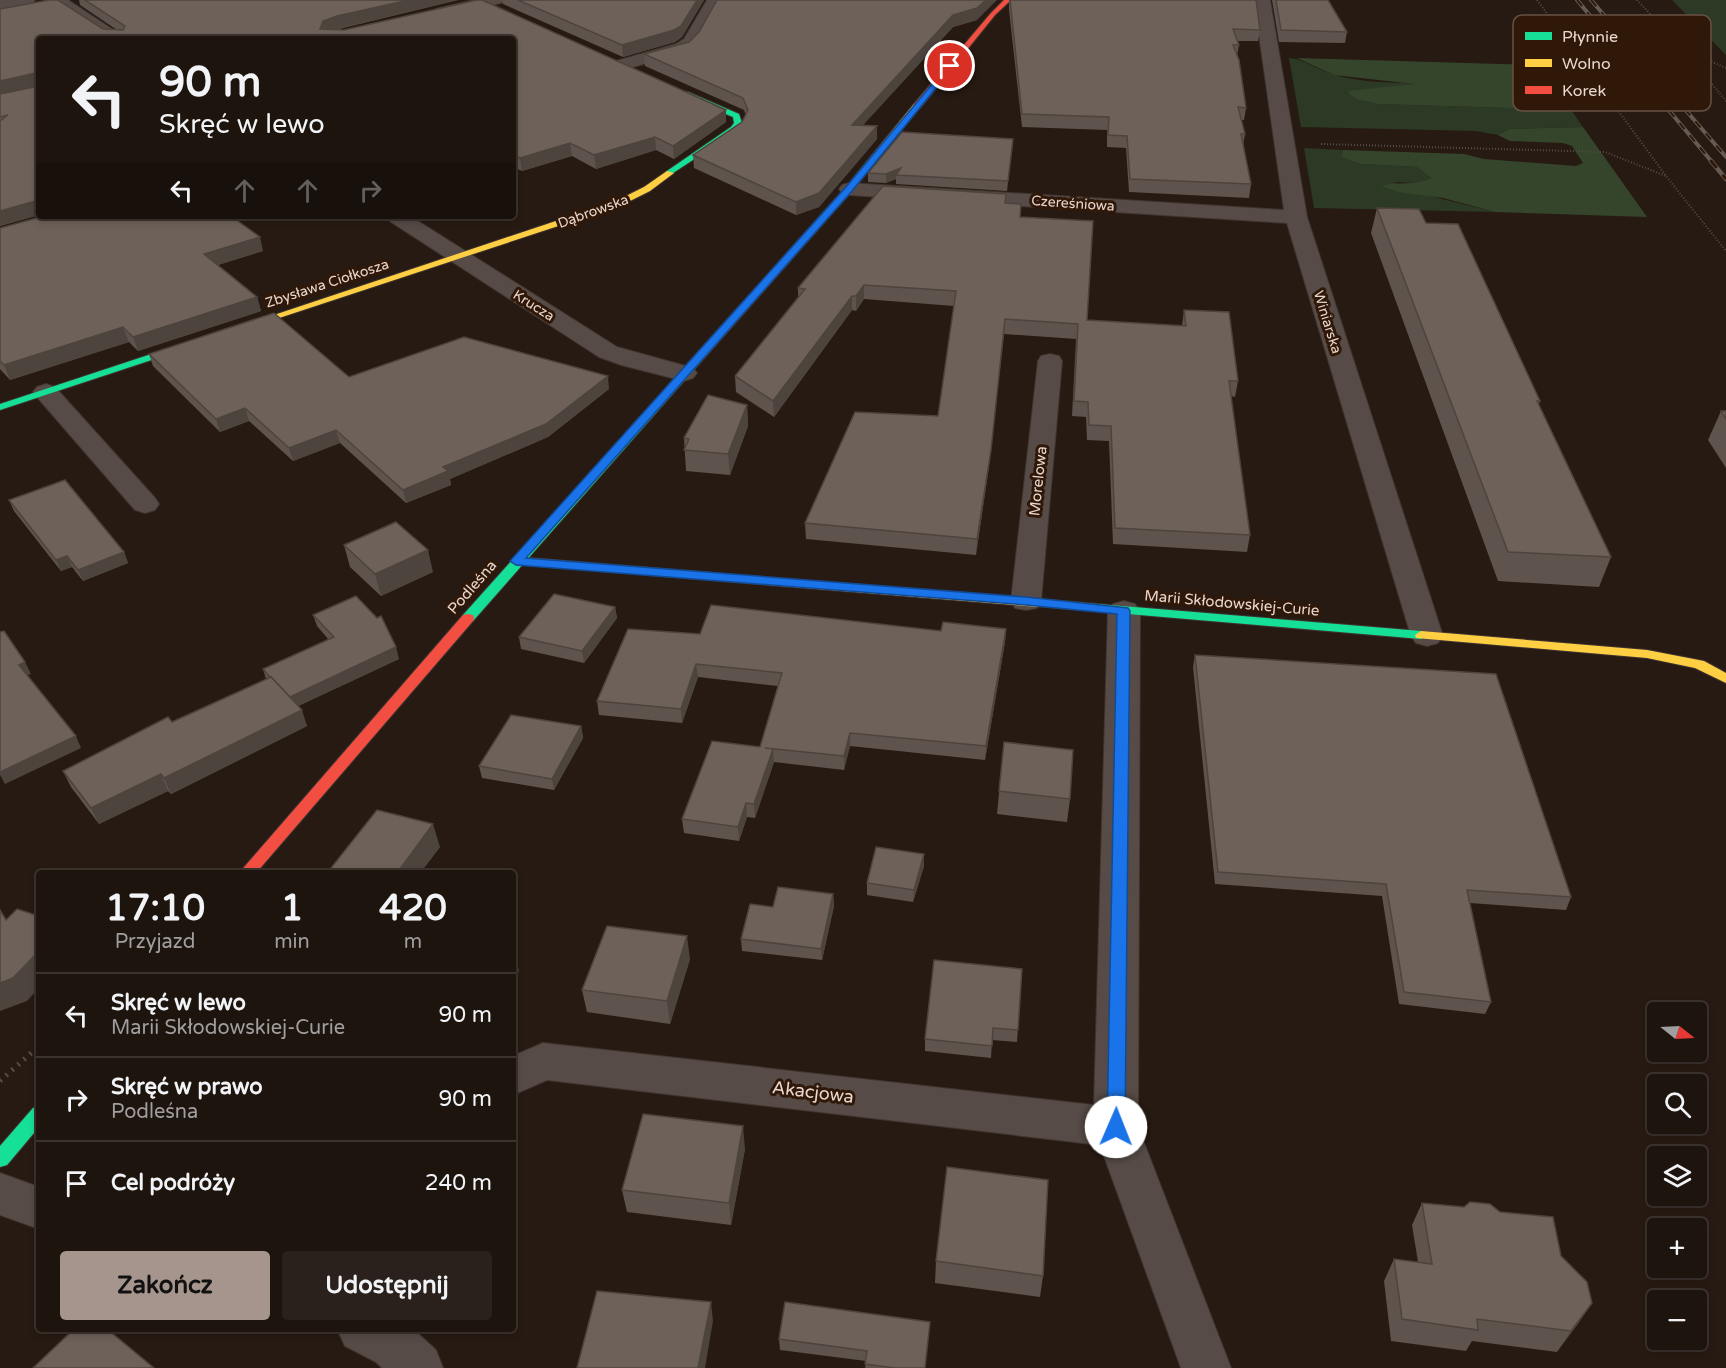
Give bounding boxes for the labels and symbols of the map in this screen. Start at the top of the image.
legend [1513,15,1711,111]
text: Płynnie [1562,27,1618,47]
pin [924,40,975,91]
text: Wolno [1562,54,1611,74]
text: Korek [1562,81,1606,101]
street label: Dąbrowska [556,191,631,232]
street label: Czereśniowa [1031,192,1115,215]
street label: Zbysława Ciołkosza [263,256,391,311]
street label: Krucza [510,286,558,325]
street label: Winiarska [1310,289,1345,356]
street label: Morelowa [1025,445,1051,517]
street label: Podleśna [444,556,500,618]
street label: Marii Skłodowskiej-Curie [1144,586,1320,620]
north arrow [1647,1002,1707,1062]
street label: Akacjowa [771,1076,855,1108]
position arrow [1084,1095,1148,1159]

